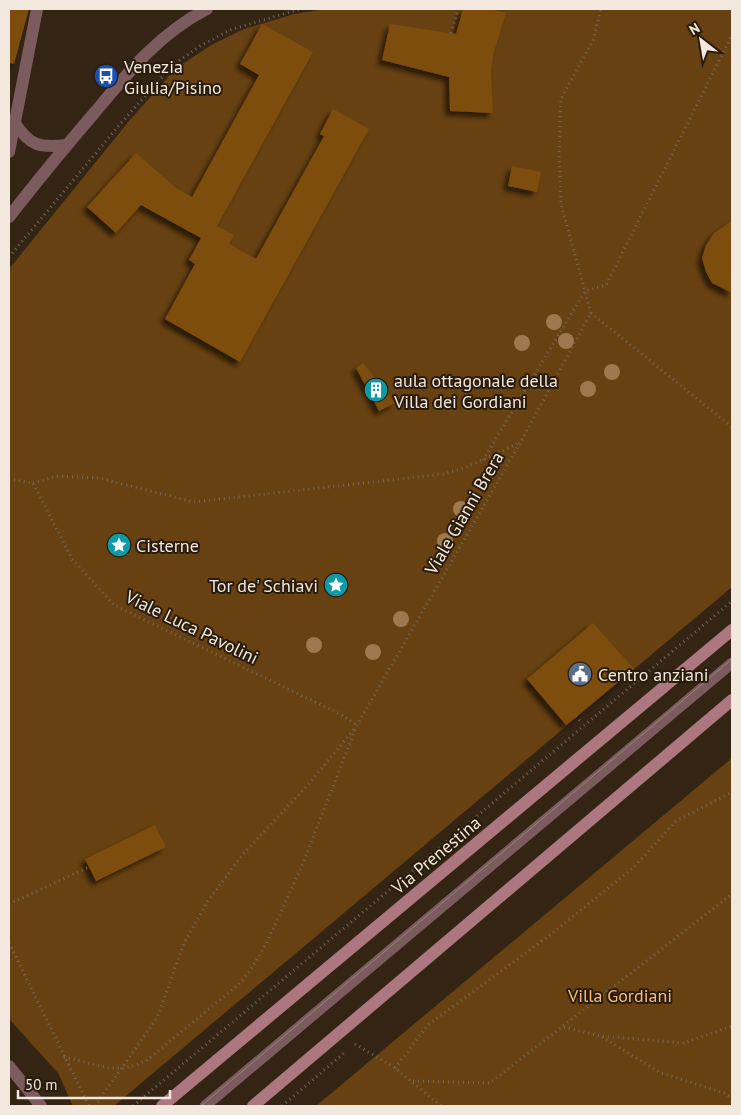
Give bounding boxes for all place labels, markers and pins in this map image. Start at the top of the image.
place label: Venezia Giulia/Pisino [123,55,222,99]
bus stop icon: Venezia Giulia/Pisino [93,63,119,89]
place label: aula ottagonale della Villa dei Gordiani [393,369,558,413]
building icon: aula ottagonale della Villa dei Gordiani [363,377,389,403]
place icon: Cisterne [106,532,132,558]
place label: Cisterne [136,534,199,557]
place icon: Tor de' Schiavi [323,572,349,598]
place label: Tor de' Schiavi [209,574,318,597]
public building icon: Centro anziani [567,661,593,687]
place label: Centro anziani [598,663,709,686]

